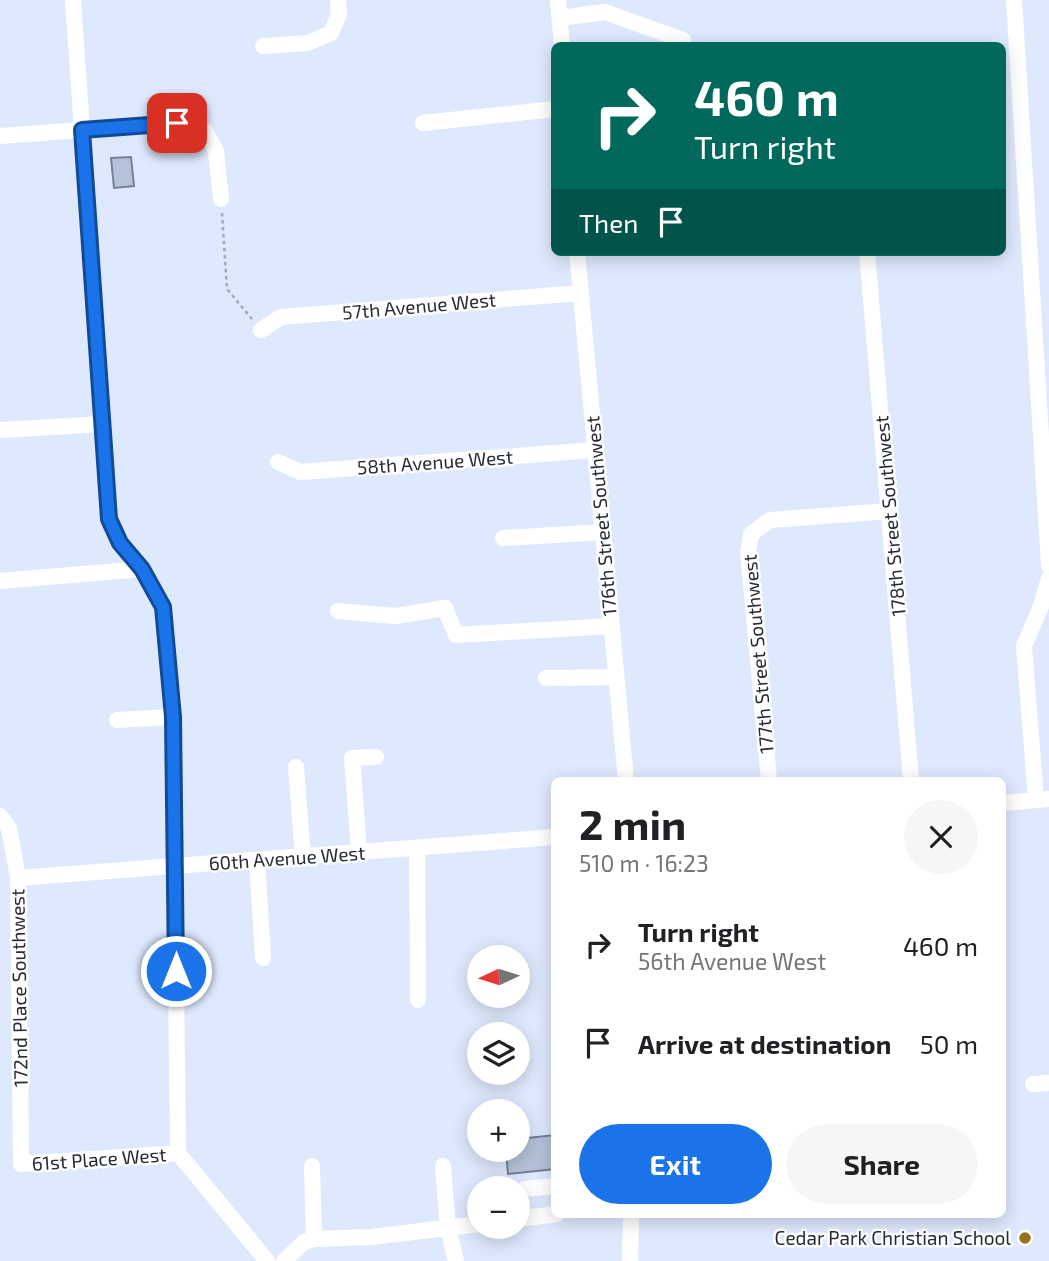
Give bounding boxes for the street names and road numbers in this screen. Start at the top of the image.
street label: 57th Avenue West [341,287,497,324]
street label: 176th Street Southwest [580,415,621,617]
street label: 178th Street Southwest [869,415,910,617]
street label: 58th Avenue West [356,445,514,478]
street label: 177th Street Southwest [737,554,778,755]
street label: 60th Avenue West [208,841,366,874]
street label: 172nd Place Southwest [5,889,32,1087]
street label: 61st Place West [31,1142,167,1175]

